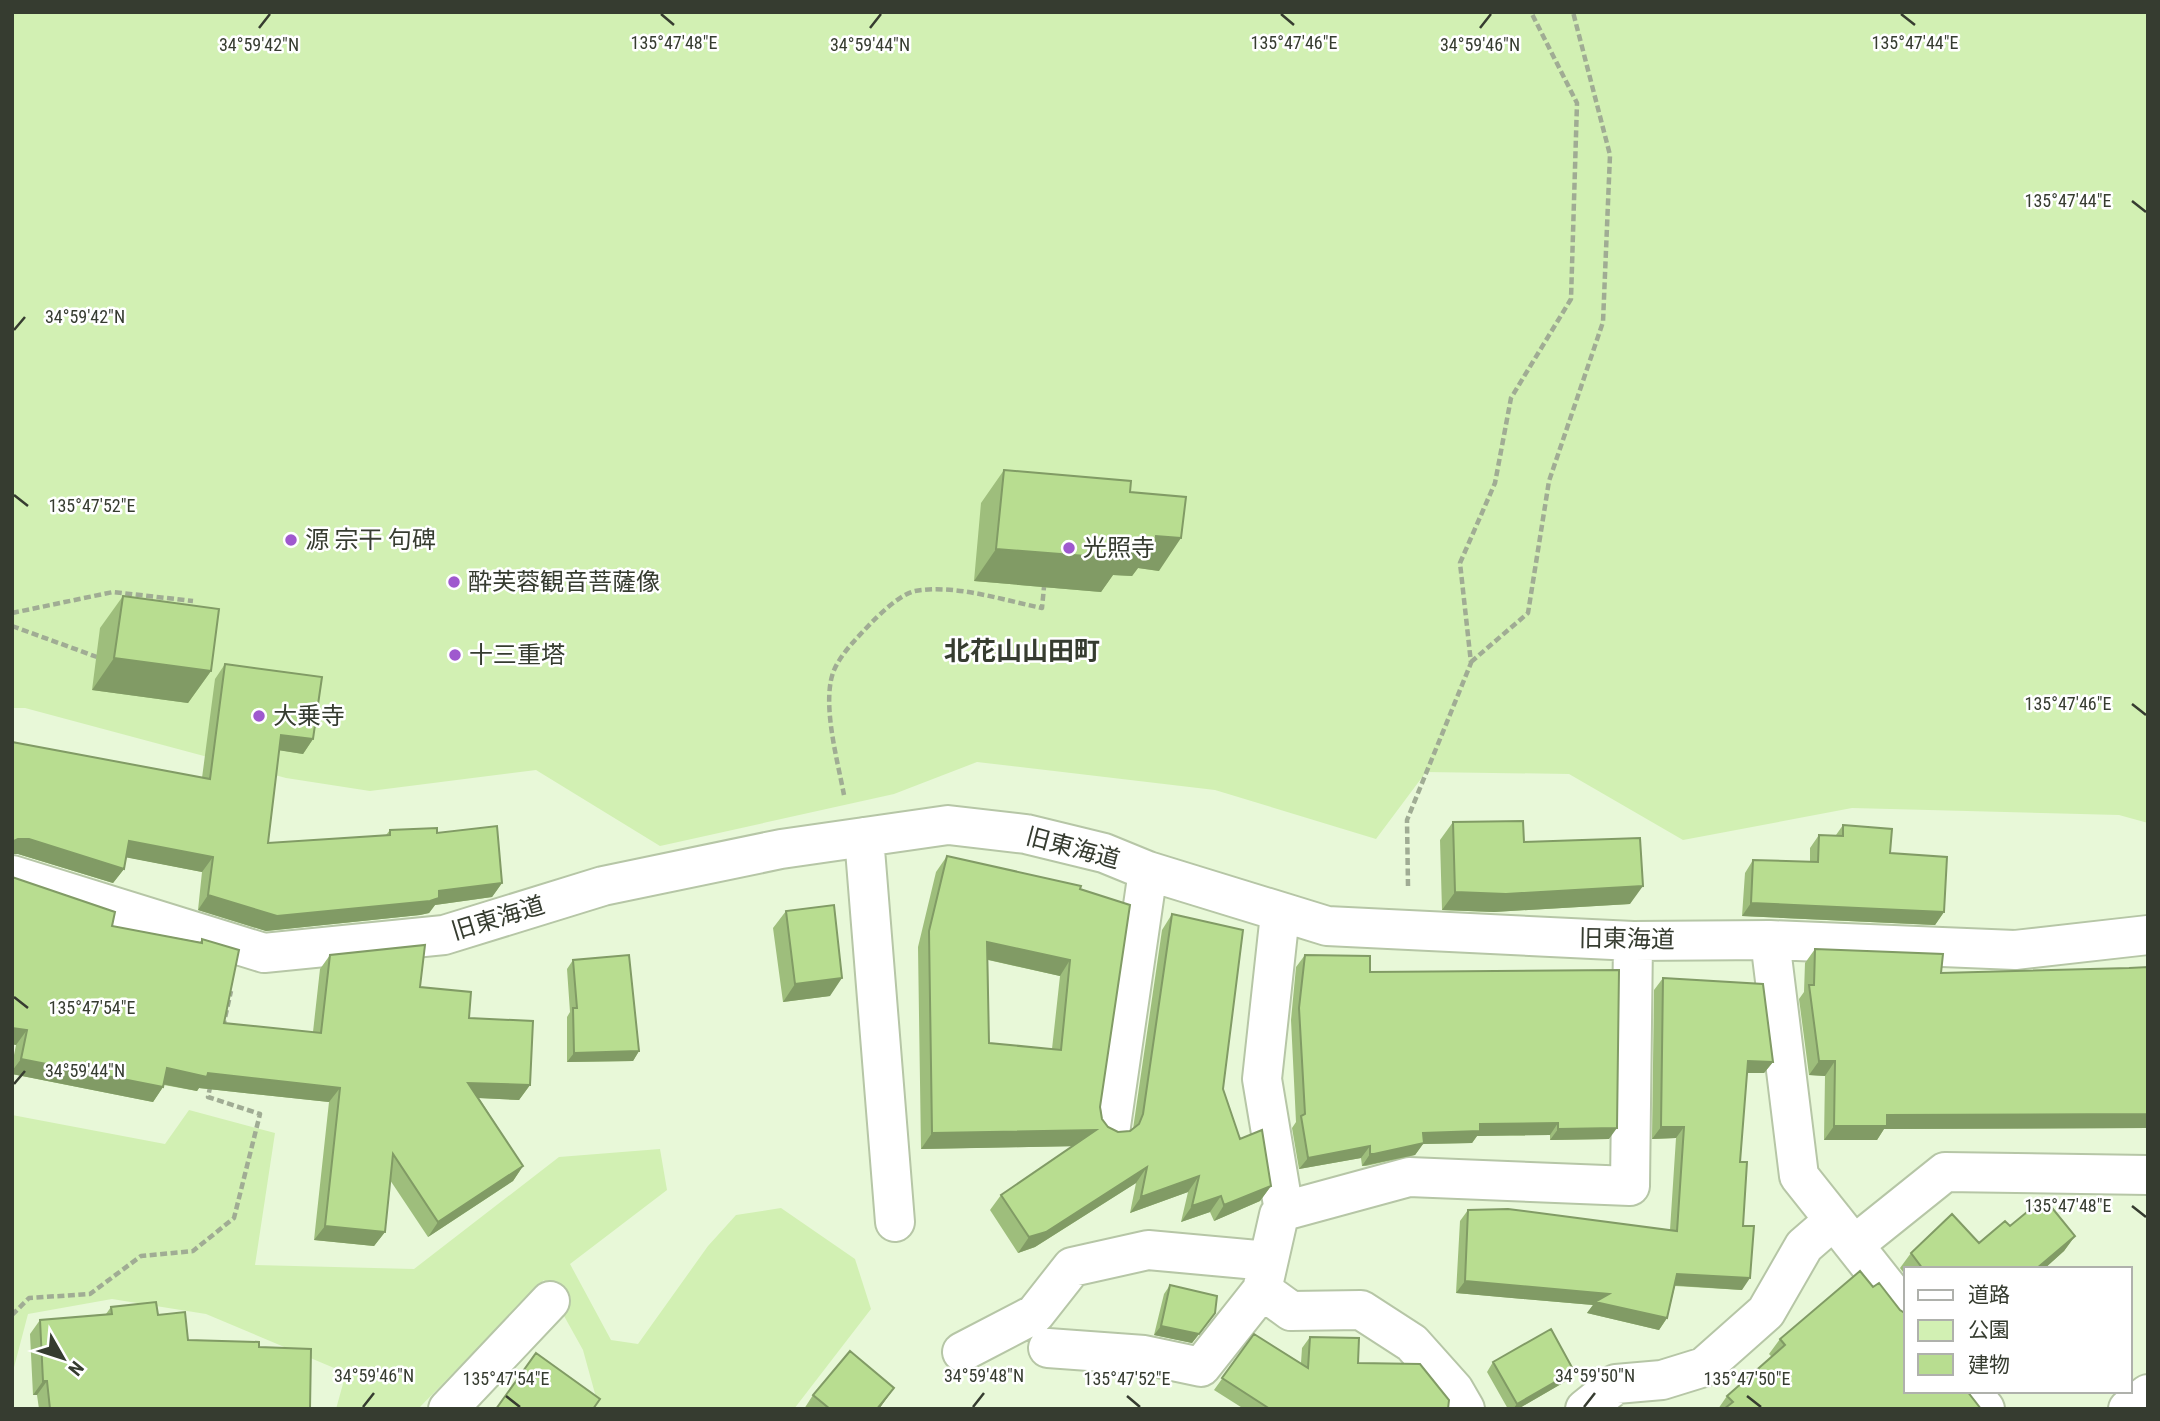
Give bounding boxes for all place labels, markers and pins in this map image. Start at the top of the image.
place label: 源 宗干 句碑 [305,526,436,554]
marker: 源 宗干 句碑 [283,532,299,548]
place label: 光照寺 [1083,534,1155,562]
marker: 光照寺 [1061,540,1077,556]
place label: 酔芙蓉観音菩薩像 [468,568,660,596]
marker: 酔芙蓉観音菩薩像 [446,574,462,590]
place label: 十三重塔 [469,641,565,669]
marker: 十三重塔 [447,647,463,663]
place label: 大乗寺 [273,702,345,730]
marker: 大乗寺 [251,708,267,724]

